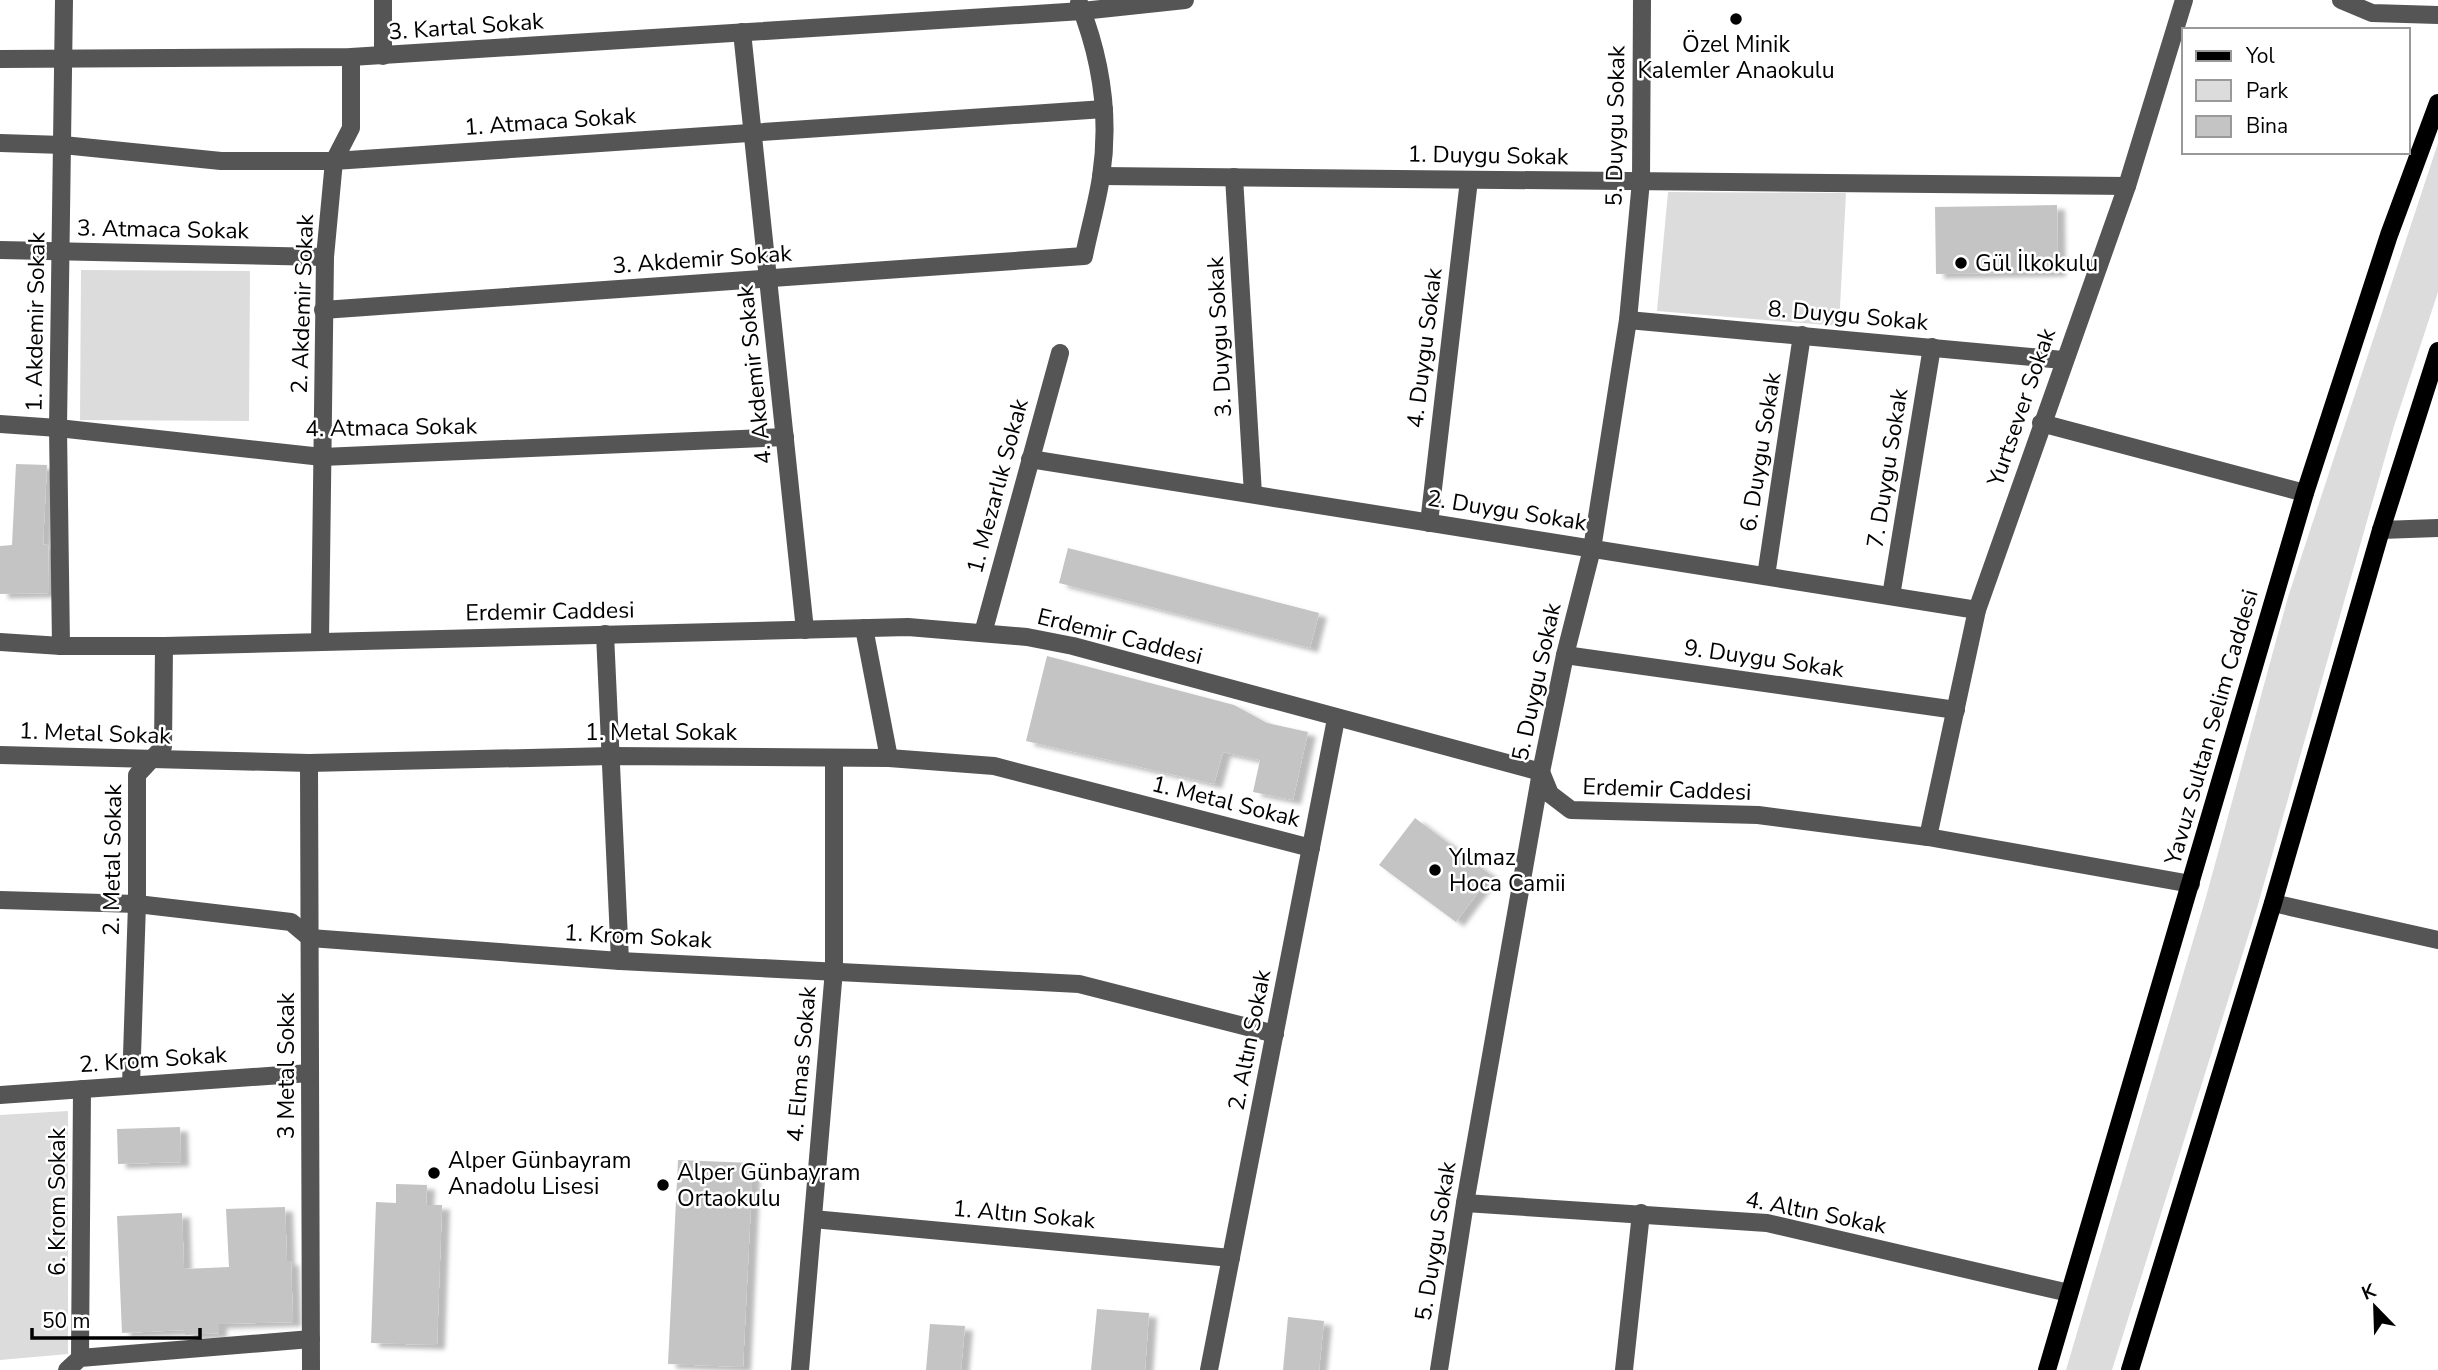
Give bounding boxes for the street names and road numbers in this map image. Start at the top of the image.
street label: 3. Kartal Sokak [387,6,545,47]
street label: 5. Duygu Sokak [1599,45,1632,207]
street label: 1. Atmaca Sokak [463,100,637,143]
street label: 1. Duygu Sokak [1407,139,1569,172]
street label: 3. Atmaca Sokak [77,213,250,247]
street label: 2. Akdemir Sokak [284,213,321,394]
street label: 1. Akdemir Sokak [18,231,53,412]
street label: 3. Akdemir Sokak [611,238,793,281]
street label: 3. Duygu Sokak [1200,255,1239,418]
street label: 4. Duygu Sokak [1399,266,1450,430]
street label: 4. Akdemir Sokak [730,283,779,466]
street label: 8. Duygu Sokak [1766,293,1930,338]
street label: Yurtsever Sokak [1980,324,2063,491]
street label: 6. Duygu Sokak [1733,370,1788,534]
street label: 7. Duygu Sokak [1860,386,1915,550]
street label: 1. Mezarlık Sokak [959,395,1036,577]
street label: 4. Atmaca Sokak [305,410,478,444]
street label: 2. Duygu Sokak [1425,483,1589,538]
street label: Yavuz Sultan Selim Caddesi [2157,586,2266,869]
street label: Erdemir Caddesi [465,595,635,628]
street label: 5. Duygu Sokak [1505,600,1568,764]
street label: Erdemir Caddesi [1034,601,1206,672]
street label: 9. Duygu Sokak [1682,632,1846,685]
street label: 1. Metal Sokak [19,715,172,752]
street label: 1. Metal Sokak [585,717,737,748]
street label: 1. Metal Sokak [1148,768,1304,835]
street label: Erdemir Caddesi [1582,771,1752,808]
street label: 2. Metal Sokak [96,783,129,936]
street label: 1. Krom Sokak [563,917,713,956]
street label: 2. Altın Sokak [1221,967,1278,1113]
street label: 4. Elmas Sokak [779,984,824,1143]
street label: 3 Metal Sokak [271,992,302,1139]
street label: 2. Krom Sokak [78,1039,228,1080]
street label: 6. Krom Sokak [42,1128,73,1276]
street label: 5. Duygu Sokak [1408,1159,1463,1323]
street label: 4. Altın Sokak [1743,1184,1889,1241]
street label: 1. Altın Sokak [952,1193,1097,1236]

